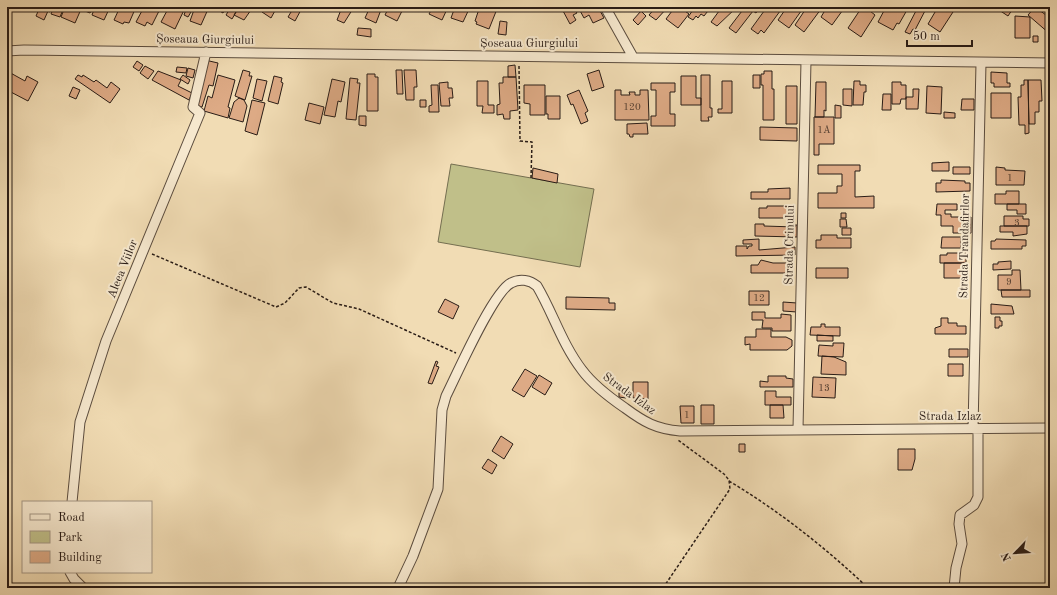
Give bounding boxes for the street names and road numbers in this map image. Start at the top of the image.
street label: Șoseaua Giurgiului [156,33,254,47]
street label: Șoseaua Giurgiului [480,38,578,50]
street label: Strada Trandafirilor [958,193,972,298]
street label: Strada Crinului [783,205,797,285]
street label: Aleea Viilor [106,238,140,300]
street label: Strada Izlaz [600,371,658,417]
street label: Strada Izlaz [919,411,981,423]

